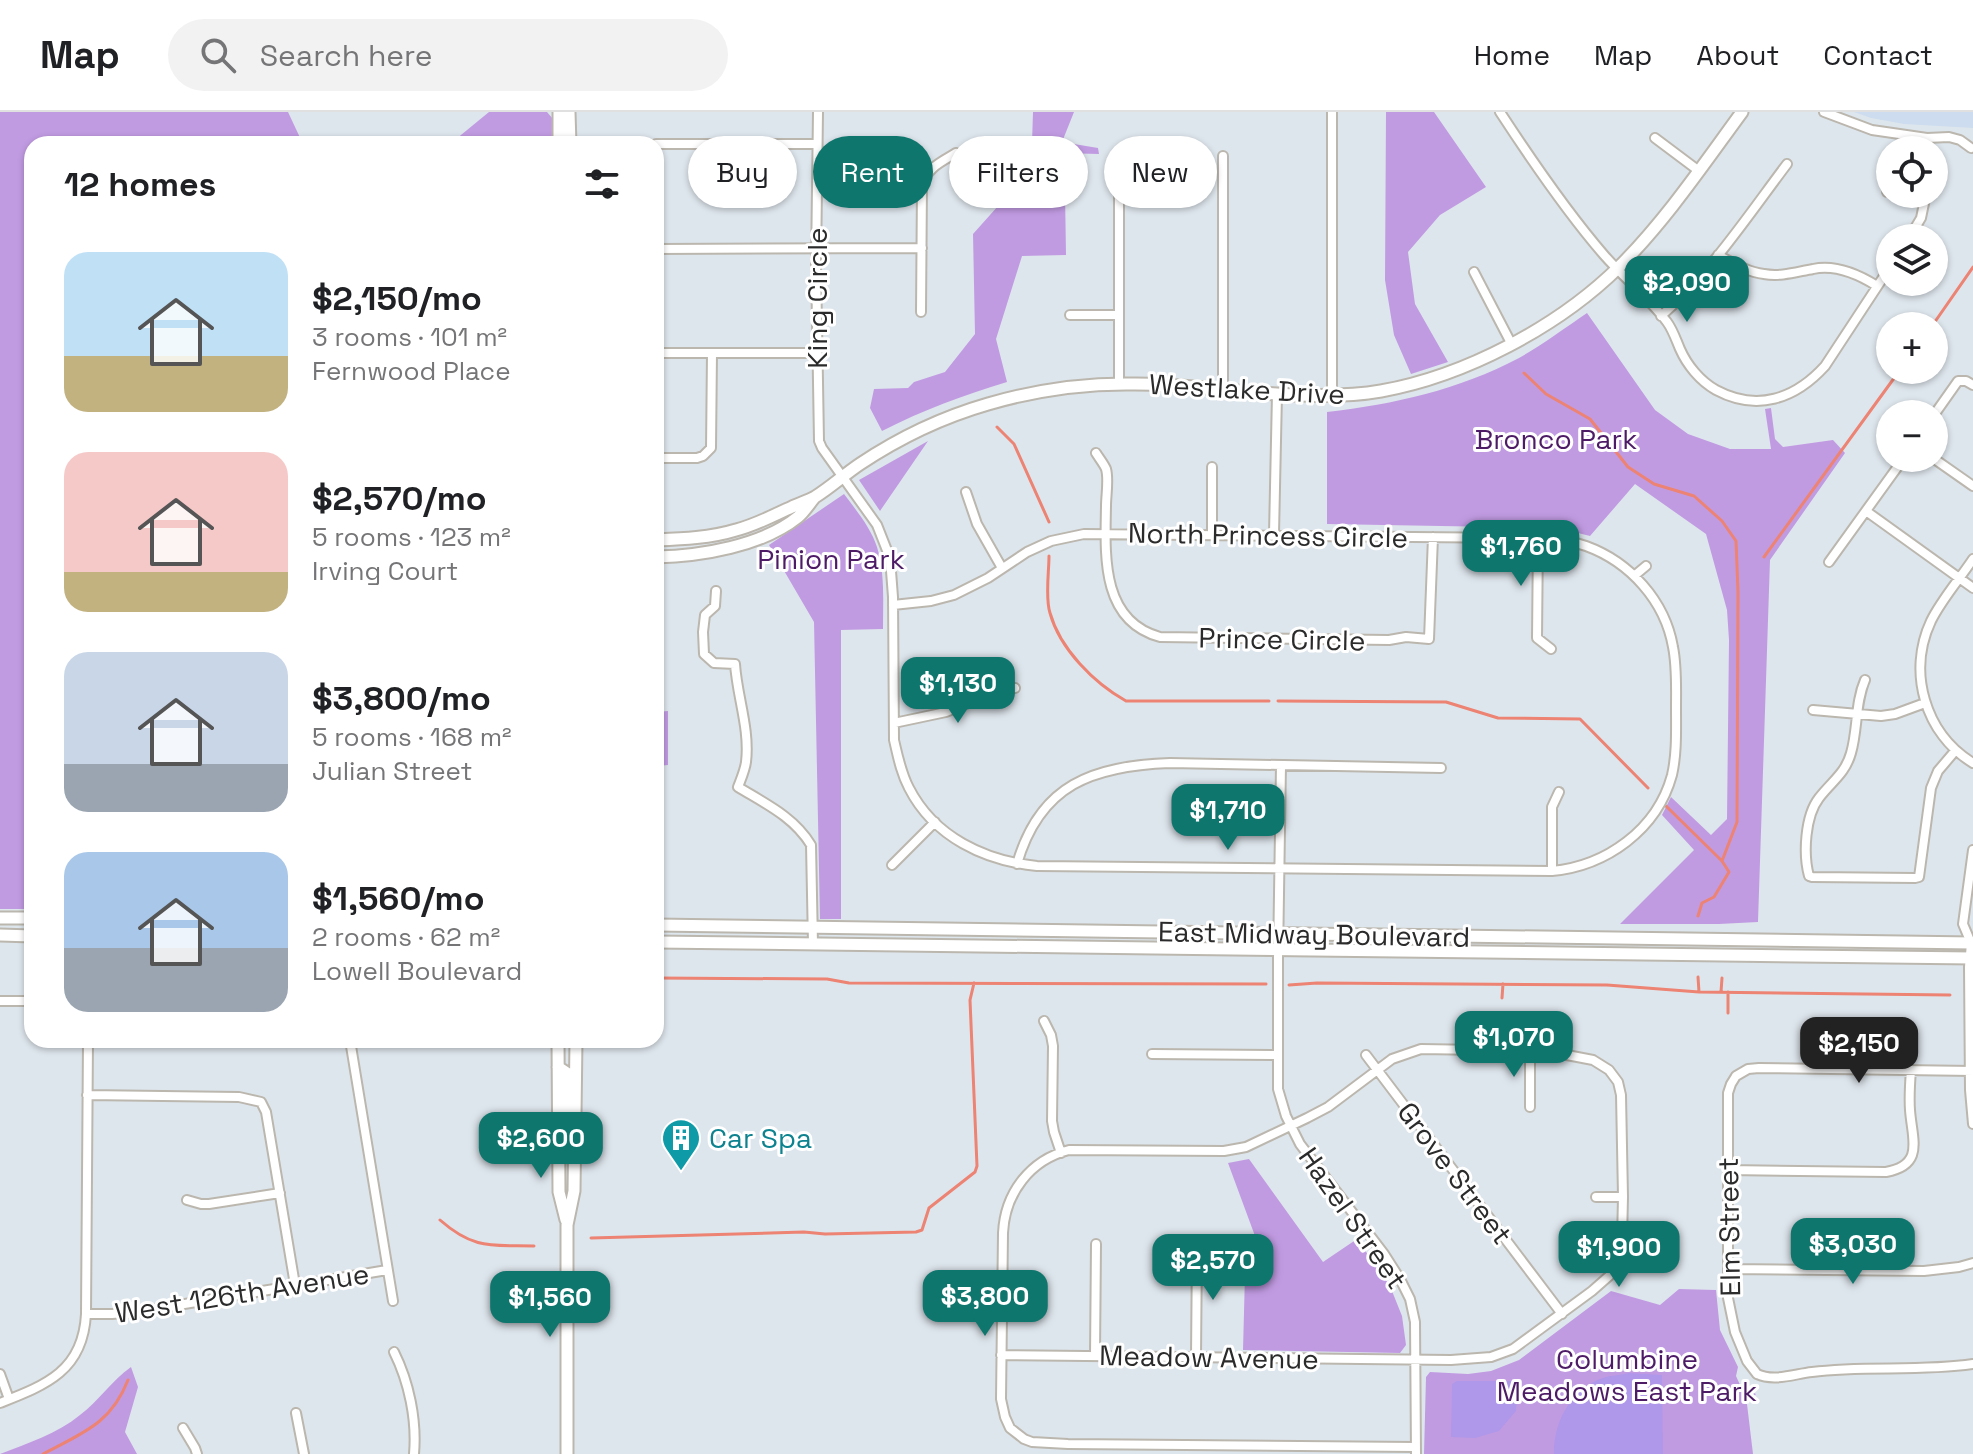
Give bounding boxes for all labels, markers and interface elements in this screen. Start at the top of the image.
search box [168,19,728,91]
text: Map [40,31,120,79]
icon: search [196,33,240,77]
text: Search here [260,36,433,75]
text: Home [1474,37,1550,73]
text: Map [1594,37,1652,73]
text: About [1696,37,1779,73]
text: Contact [1823,37,1933,73]
chip: Buy [688,136,797,208]
chip: Rent [813,136,933,208]
chip: Filters [949,136,1088,208]
chip: New [1104,136,1217,208]
map controls [1876,136,1948,472]
button: locate [1876,136,1948,208]
icon: filters [580,162,624,206]
text: 12 homes [64,163,216,206]
button: layers [1876,224,1948,296]
street label: King Circle [799,227,835,369]
pin: $2,090 [1622,256,1752,324]
text: $2,090 [1643,265,1731,299]
text: $2,150/mo [312,277,482,320]
icon: home [128,284,224,380]
button: + [1876,312,1948,384]
text: 3 rooms · 101 m² [312,320,507,354]
text: Fernwood Place [312,354,511,388]
street label: Westlake Drive [1148,366,1346,412]
button: − [1876,400,1948,472]
park label: Bronco Park [1475,421,1637,457]
text: $2,570/mo [312,477,487,520]
icon: home [128,484,224,580]
street label: North Princess Circle [1128,515,1408,555]
text: 5 rooms · 123 m² [312,520,511,554]
pin: $1,760 [1456,520,1586,588]
text: $1,760 [1480,529,1562,563]
park label: Pinion Park [757,541,905,577]
text: Irving Court [312,554,458,588]
street label: Prince Circle [1198,620,1366,658]
pin: $1,130 [893,657,1023,725]
text: $1,130 [919,666,997,700]
text: $3,800/mo [312,677,491,720]
icon: home [128,684,224,780]
text: 5 rooms · 168 m² [312,720,512,754]
text: Julian Street [312,754,472,788]
pin: $1,710 [1163,784,1293,852]
text: $1,710 [1189,793,1267,827]
text: $1,560/mo [312,877,484,920]
icon: home [128,884,224,980]
street label: East Midway Boulevard [1158,913,1470,955]
text: 2 rooms · 62 m² [312,920,500,954]
text: Lowell Boulevard [312,954,522,988]
pin: $1,070 [1449,1011,1579,1079]
pin: $2,150 [1794,1017,1924,1085]
text: $1,070 [1473,1020,1555,1054]
text: $2,150 [1818,1026,1900,1060]
street label: Grove Street [1390,1095,1520,1251]
pin: $2,600 [476,1112,606,1180]
building icon: Car Spa [660,1117,702,1172]
place label: Car Spa [709,1120,812,1156]
text: $2,600 [497,1121,585,1155]
street label: Hazel Street [1291,1140,1415,1296]
street label: Elm Street [1710,1157,1748,1297]
pin: $3,030 [1788,1218,1918,1286]
pin: $1,900 [1554,1221,1684,1289]
text: $3,030 [1809,1227,1897,1261]
text: $1,900 [1577,1230,1661,1264]
pin: $2,570 [1148,1234,1278,1302]
text: $2,570 [1170,1243,1256,1277]
street label: West 126th Avenue [112,1255,372,1331]
pin: $3,800 [920,1270,1050,1338]
pin: $1,560 [485,1271,615,1339]
text: $3,800 [941,1279,1029,1313]
text: $1,560 [508,1280,592,1314]
street label: Meadow Avenue [1099,1337,1319,1377]
park label: Columbine Meadows East Park [1497,1341,1757,1409]

